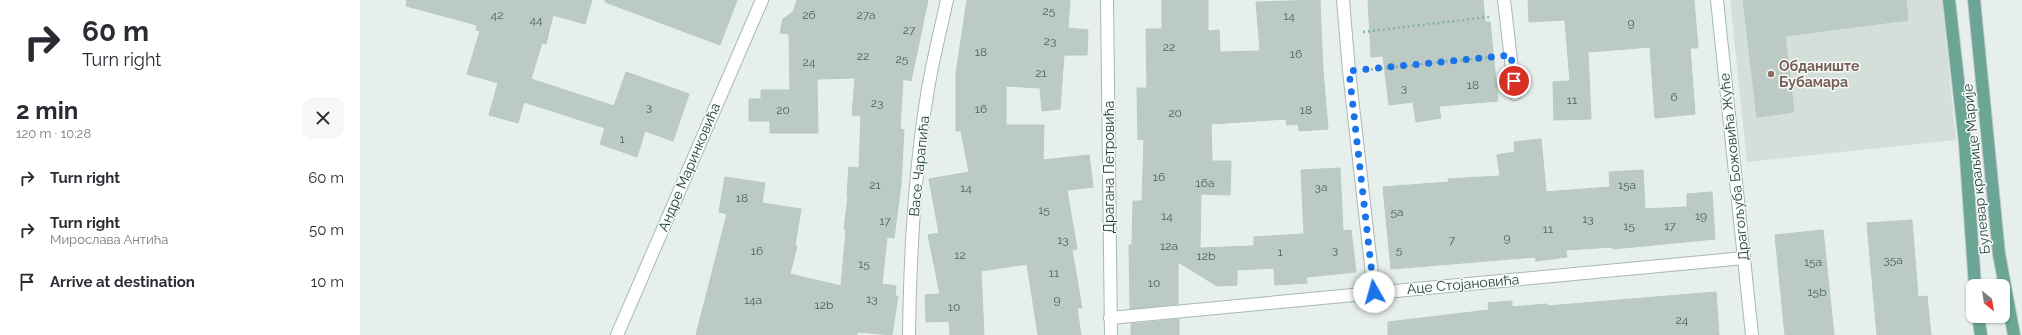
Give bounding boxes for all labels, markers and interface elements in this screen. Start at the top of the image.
house number: 25 [1043,4,1056,18]
house number: 42 [491,8,503,22]
house number: 26 [802,8,816,22]
house number: 27a [856,8,876,22]
house number: 14 [1283,9,1295,23]
house number: 44 [529,13,543,27]
text: 60 m [82,15,149,48]
icon: right [16,16,68,68]
house number: 9 [1627,16,1635,30]
house number: 27 [903,23,916,37]
house number: 23 [1044,34,1056,48]
house number: 22 [1163,40,1175,54]
house number: 18 [975,45,987,59]
house number: 16 [1290,47,1302,61]
text: Turn right [82,49,161,70]
house number: 22 [857,49,869,63]
house number: 25 [896,52,909,66]
house number: 24 [803,55,816,69]
place label: Обданиште Бубамара [1779,58,1860,90]
pin [1497,64,1531,98]
house number: 21 [1035,66,1047,80]
marker: Обданиште Бубамара [1766,69,1776,79]
icon: arrive [1503,70,1525,92]
street label: Драгољуба Божовића Жуће [1716,72,1752,262]
house number: 18 [1467,78,1479,92]
house number: 3 [1401,81,1407,95]
street label: Булевар краљице Марије [1959,83,1993,255]
house number: 6 [1670,90,1678,104]
house number: 11 [1567,93,1577,107]
text: 2 min [16,96,78,125]
house number: 23 [871,96,883,110]
button: close [302,97,344,139]
house number: 3 [646,100,652,114]
street label: Андре Маринковића [655,100,723,234]
street label: Драгана Петровића [1101,101,1117,233]
house number: 16 [975,102,987,116]
house number: 20 [776,103,790,117]
house number: 18 [1300,103,1312,117]
house number: 20 [1168,106,1182,120]
street label: Васе Чарапића [906,115,932,217]
text: 120 m · 10:28 [16,126,91,141]
house number: 1 [619,132,625,146]
icon: right [16,167,38,189]
text: Turn right [50,169,120,187]
text: 60 m [308,169,344,187]
house number: 16 [1153,170,1165,184]
house number: 16a [1196,176,1214,190]
house number: 21 [869,178,881,192]
house number: 15a [1618,178,1636,192]
house number: 3a [1315,180,1327,194]
house number: 14 [960,181,972,195]
house number: 18 [736,191,748,205]
house number: 15 [1038,203,1050,217]
house number: 5a [1390,205,1404,219]
house number: 14 [1161,209,1173,223]
house number: 19 [1695,209,1707,223]
house number: 13 [1582,212,1594,226]
text: Turn right [50,214,120,232]
house number: 17 [879,214,891,228]
icon: right [16,219,38,241]
house number: 15 [1623,219,1635,233]
house number: 17 [1664,219,1676,233]
text: 50 m [309,221,344,239]
house number: 11 [1543,222,1553,236]
house number: 9 [1503,231,1511,245]
text: Мирослава Антића [50,232,168,247]
house number: 13 [1057,233,1069,247]
house number: 7 [1449,233,1456,247]
house number: 12a [1160,239,1178,253]
house number: 3 [1332,243,1338,257]
house number: 5 [1396,243,1403,257]
house number: 16 [751,244,763,258]
house number: 1 [1277,245,1283,259]
house number: 12 [954,248,966,262]
house number: 12b [1197,249,1215,263]
house number: 35a [1883,253,1903,267]
house number: 15a [1804,255,1822,269]
house number: 15 [858,257,870,271]
house number: 11 [1049,266,1059,280]
icon: arrive [16,271,38,293]
position arrow [1353,271,1395,313]
street label: Аце Стојановића [1406,271,1520,297]
text: Arrive at destination [50,273,195,291]
text: 10 m [311,273,344,291]
house number: 10 [1148,276,1160,290]
north arrow [1966,279,2010,323]
map controls [1966,279,2010,323]
house number: 15b [1807,285,1827,299]
house number: 13 [866,292,878,306]
house number: 14a [744,293,762,307]
house number: 9 [1053,293,1061,307]
house number: 12b [815,298,833,312]
house number: 10 [948,300,960,314]
house number: 24 [1676,313,1689,327]

